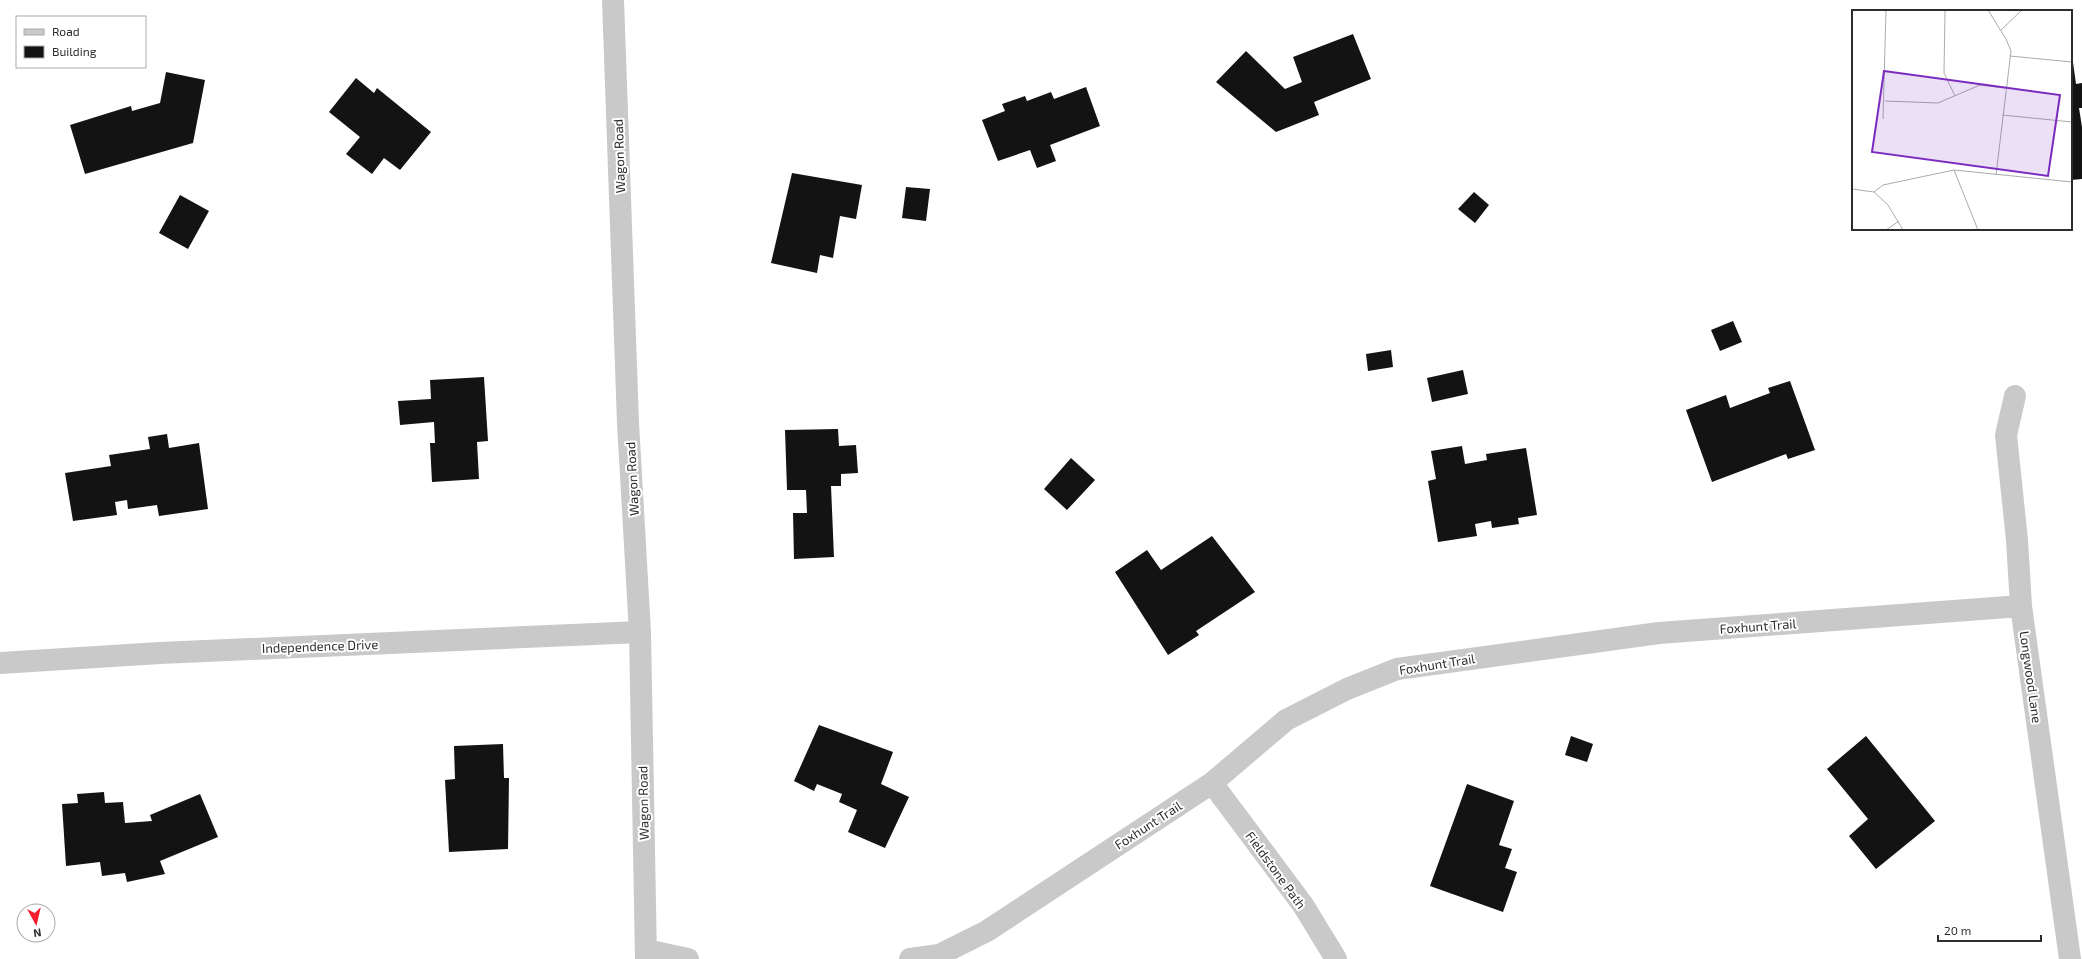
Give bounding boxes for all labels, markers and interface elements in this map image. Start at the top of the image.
inset map [1852,10,2072,230]
legend [16,16,146,68]
text: Road [52,24,80,38]
text: Building [52,44,97,58]
street label: Wagon Road [610,119,628,193]
street label: Wagon Road [622,441,642,517]
street label: Foxhunt Trail [1719,615,1797,637]
street label: Longwood Lane [2017,630,2045,724]
street label: Independence Drive [262,636,378,656]
street label: Foxhunt Trail [1398,650,1476,678]
street label: Wagon Road [634,766,652,840]
street label: Foxhunt Trail [1111,797,1185,853]
street label: Fieldstone Path [1242,828,1310,912]
north arrow [16,903,56,943]
scale bar [1938,917,2041,943]
text: 20 m [1944,923,1971,937]
text: N [33,926,42,940]

